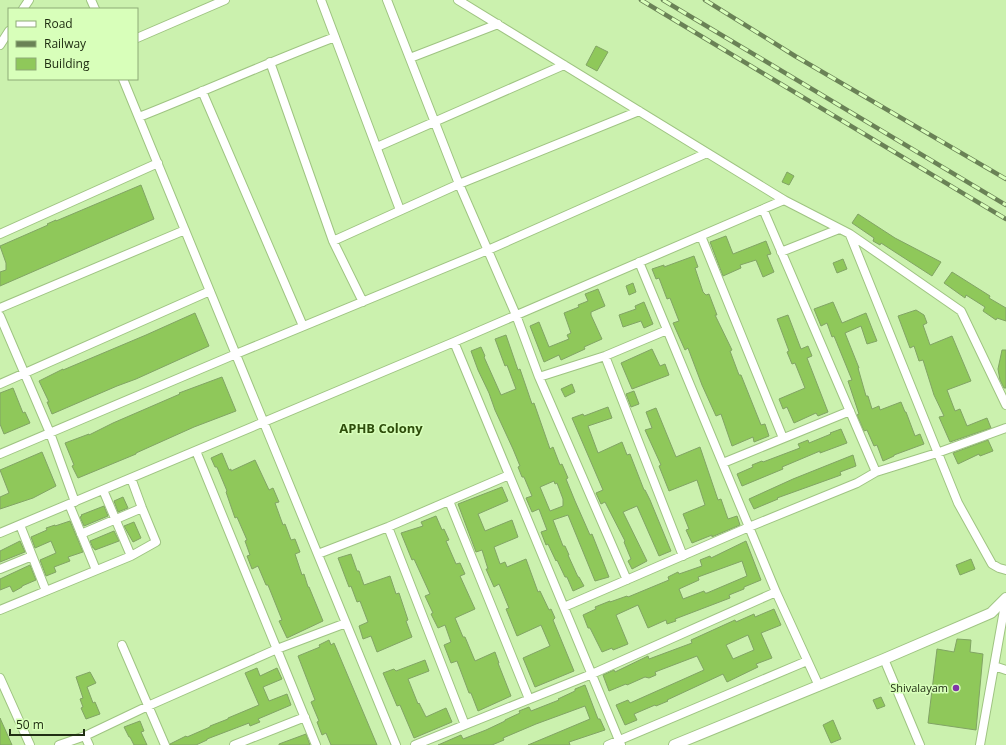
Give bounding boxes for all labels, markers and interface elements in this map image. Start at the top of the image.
legend [8,8,138,80]
text: Road [44,15,73,32]
text: Railway [44,35,87,52]
text: Building [44,55,90,72]
district label: APHB Colony [339,419,423,437]
place label: Shivalayam [890,680,948,695]
marker: Shivalayam [951,683,961,693]
scale bar [10,711,84,737]
text: 50 m [16,716,44,733]

